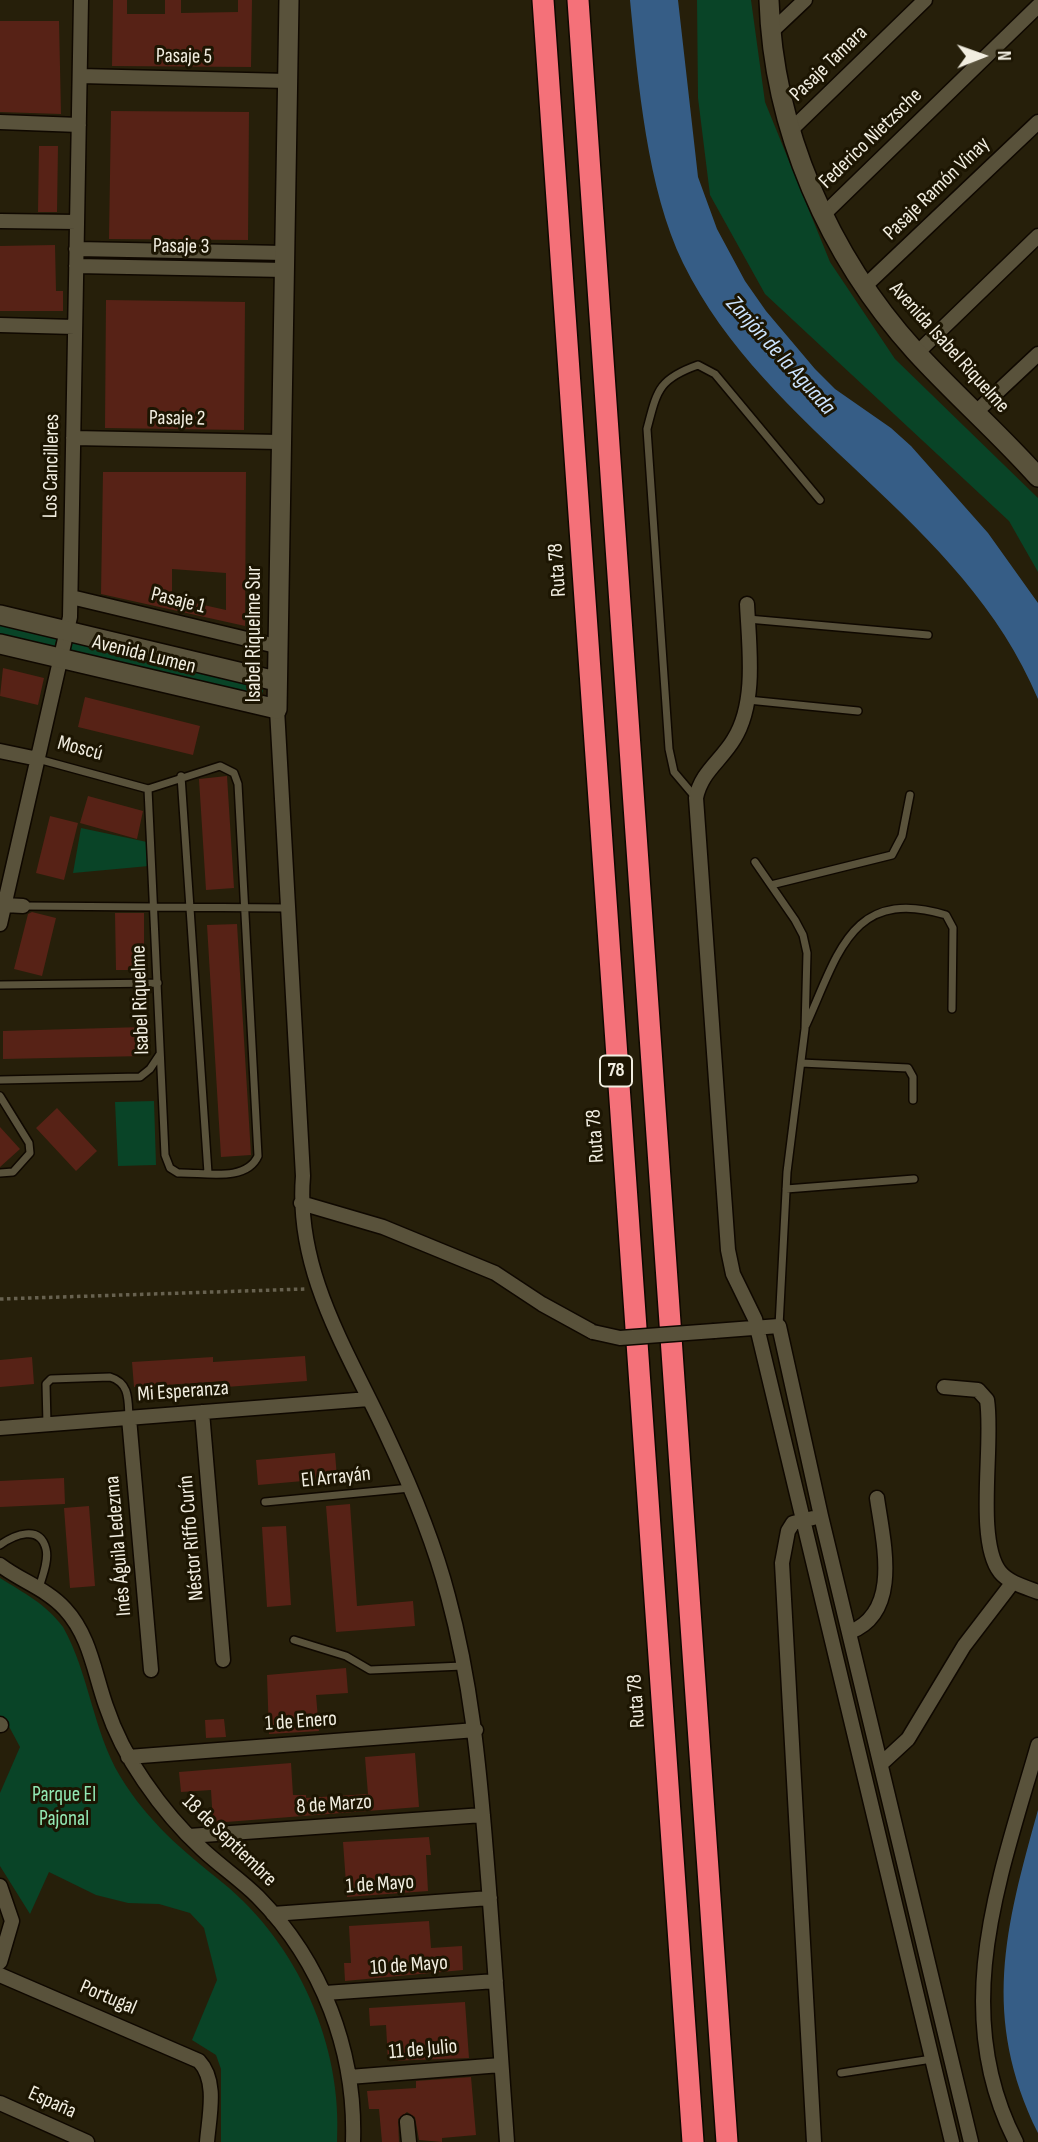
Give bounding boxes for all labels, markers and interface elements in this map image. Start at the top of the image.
street label: Pasaje Tamara [785,21,873,107]
north arrow [947,21,1017,91]
street label: Pasaje 5 [156,44,212,70]
text: N [992,50,1015,61]
street label: Federico Nietzsche [814,83,928,195]
street label: Pasaje Ramón Vinay [879,132,995,246]
street label: Pasaje 3 [153,234,209,260]
street label: Avenida Isabel Riquelme [883,277,1015,419]
water label: Zanjón de la Aguada [719,291,841,421]
street label: Pasaje 2 [149,406,205,432]
street label: Los Cancilleres [38,414,66,518]
street label: Ruta 78 [544,542,572,598]
street label: Isabel Riquelme Sur [242,566,268,702]
street label: Pasaje 1 [148,582,208,620]
street label: Avenida Lumen [90,630,198,680]
street label: Moscú [55,731,105,767]
street label: Isabel Riquelme [126,945,156,1055]
road number: 78 [600,1056,632,1086]
street label: Ruta 78 [582,1108,610,1164]
street label: Mi Esperanza [137,1376,229,1408]
street label: El Arrayán [300,1462,372,1494]
street label: Néstor Riffo Curín [174,1474,210,1602]
street label: Inés Águila Ledezma [100,1475,138,1617]
street label: Ruta 78 [623,1673,651,1729]
street label: 1 de Enero [264,1707,338,1737]
park label: Parque El Pajonal [32,1783,96,1833]
street label: 18 de Septiembre [176,1790,282,1892]
street label: 8 de Marzo [295,1790,373,1820]
street label: 1 de Mayo [345,1870,415,1900]
street label: 10 de Mayo [369,1951,449,1981]
street label: Portugal [76,1975,140,2021]
street label: 11 de Julio [388,2034,458,2066]
street label: España [24,2081,80,2125]

